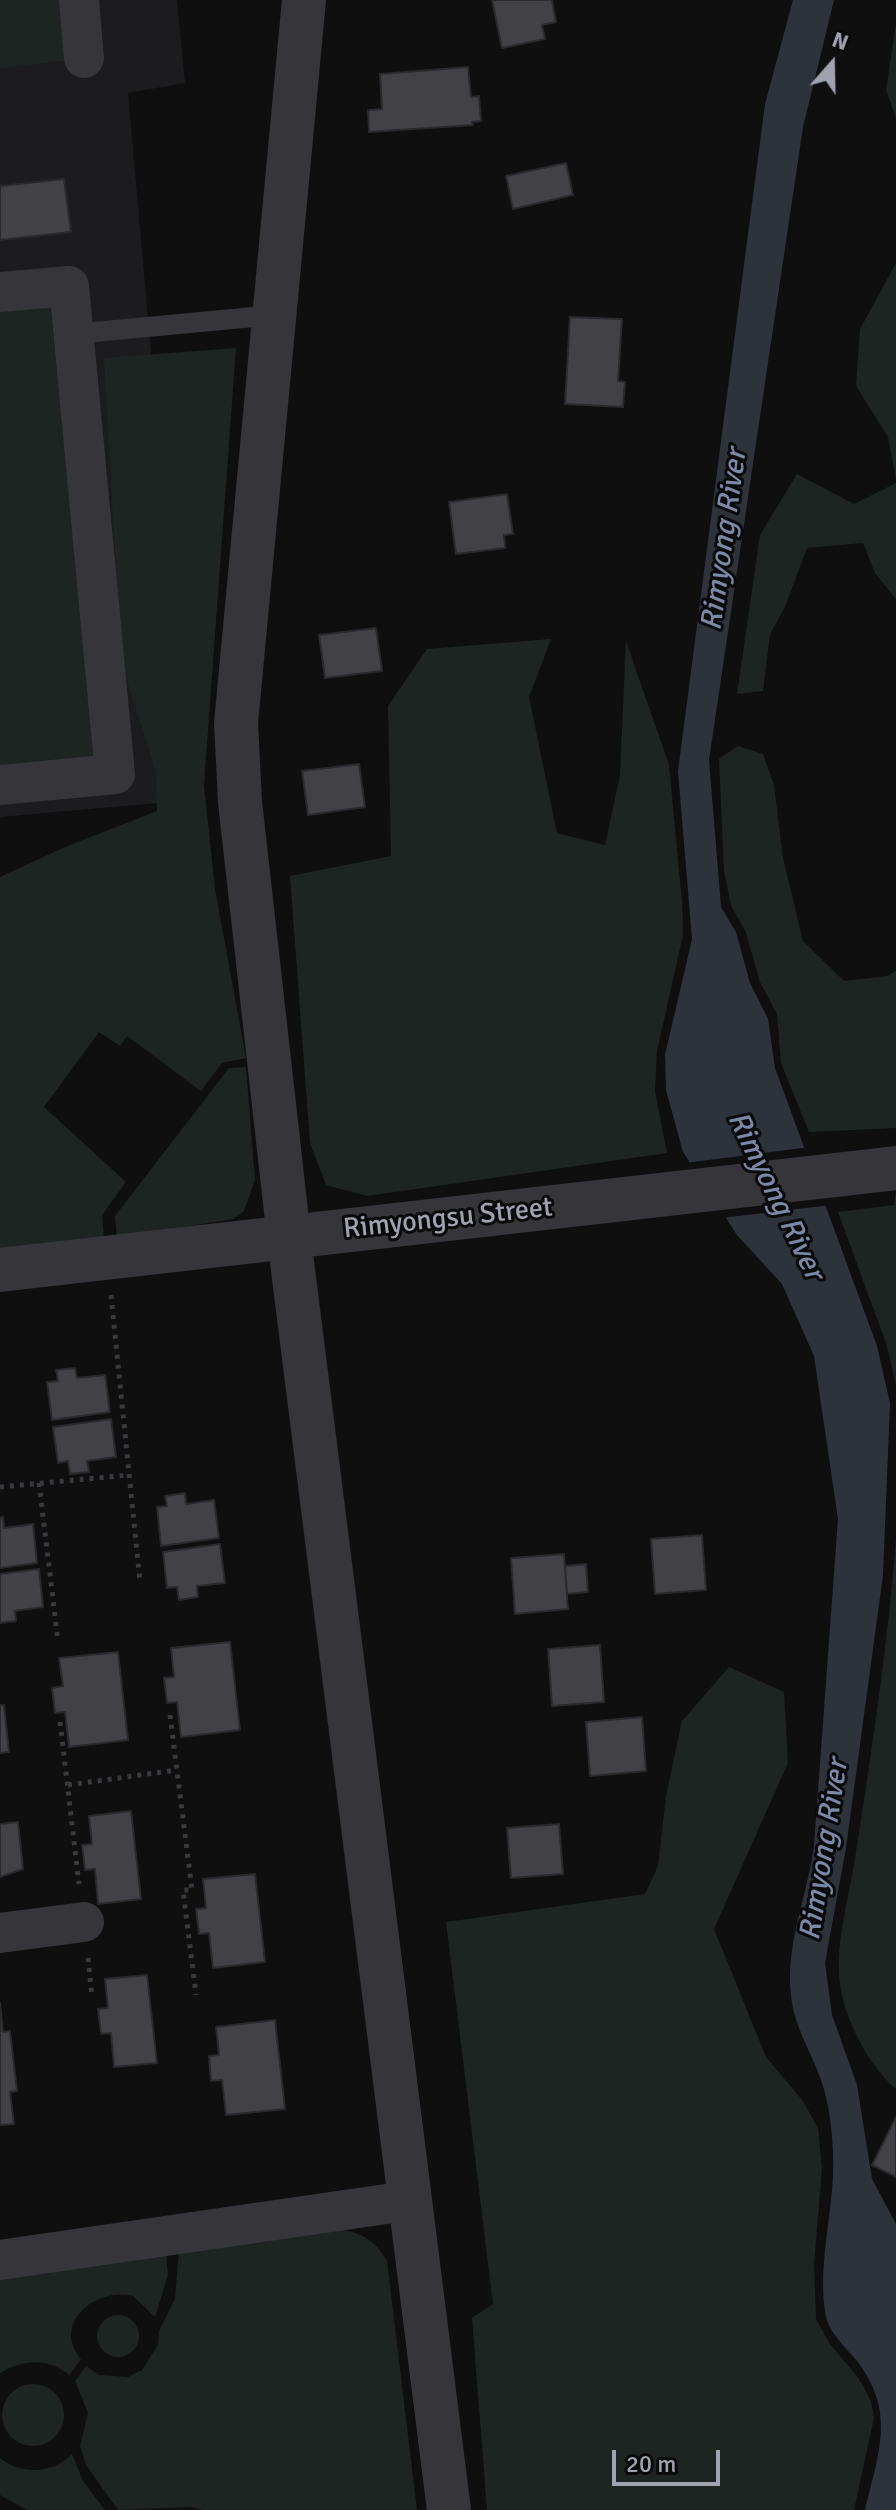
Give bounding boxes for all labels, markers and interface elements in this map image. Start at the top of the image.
north arrow [792,24,872,104]
text: N [829,26,852,56]
water label: Rimyong River [694,447,756,633]
water label: Rimyong River [719,1106,831,1286]
street label: Rimyongsu Street [342,1191,554,1247]
water label: Rimyong River [793,1757,857,1943]
scale bar [616,2434,724,2484]
text: 20 m [626,2449,676,2479]

